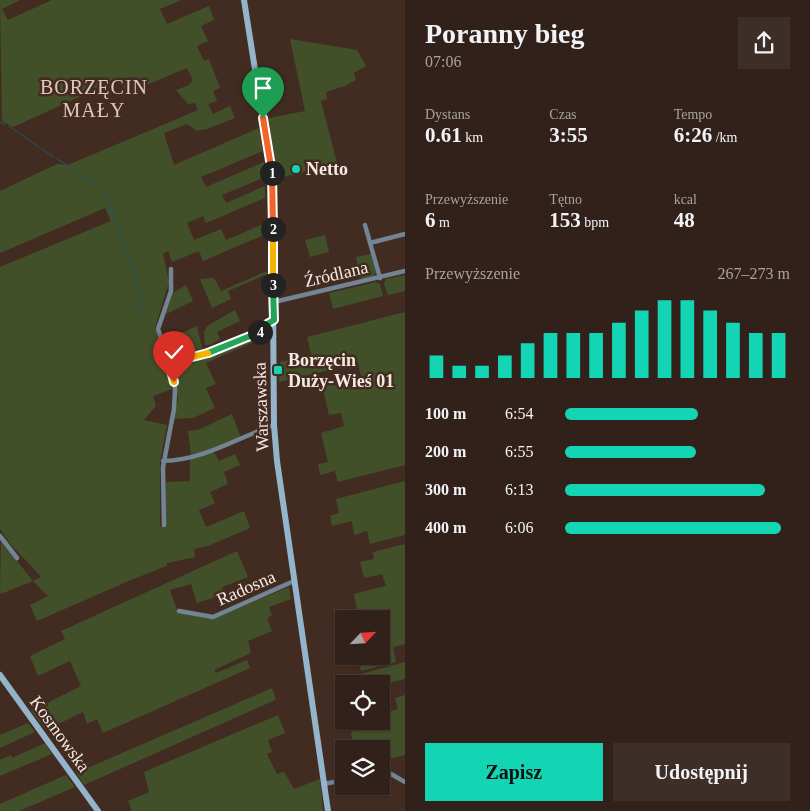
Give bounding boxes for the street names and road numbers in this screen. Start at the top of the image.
street label: Źródlana [302,256,370,291]
street label: Warszawska [249,362,273,452]
street label: Radosna [214,566,278,610]
street label: Kosmowska [26,692,94,776]

